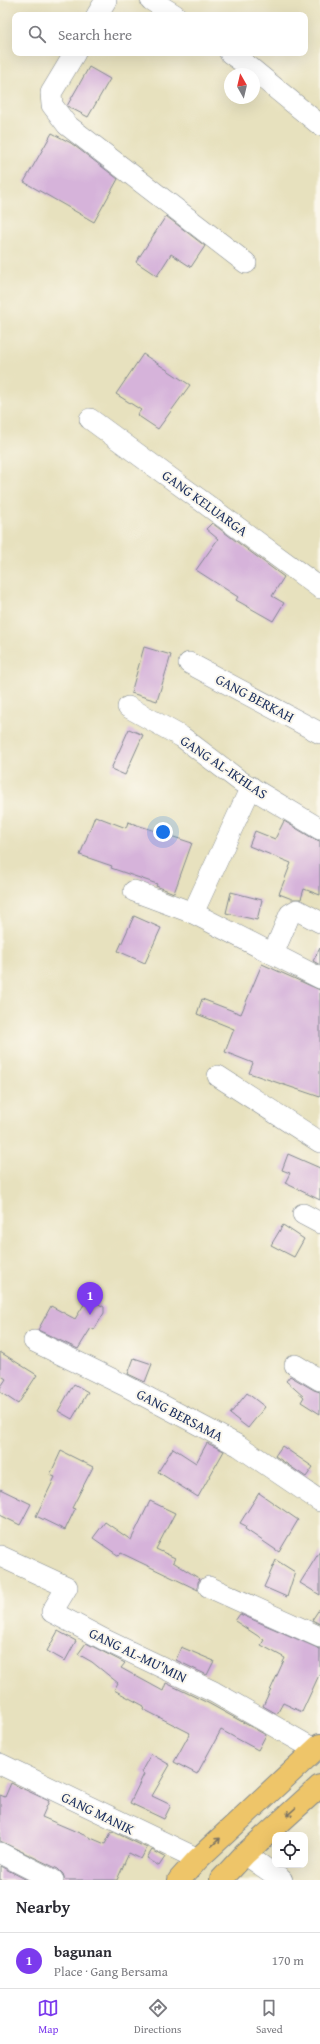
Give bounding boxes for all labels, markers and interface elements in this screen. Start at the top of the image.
search box [12,12,308,56]
icon: search [26,23,48,45]
text: Search here [58,24,132,45]
north arrow [224,68,260,104]
street label: GANG KELUARGA [158,465,252,541]
street label: GANG BERKAH [212,669,298,727]
street label: GANG AL-IKHLAS [176,730,272,804]
your location [153,822,173,842]
pin: 1 [77,1282,103,1315]
street label: GANG BERSAMA [133,1384,227,1447]
street label: GANG AL-MU'MIN [86,1623,190,1687]
street label: GANG MANIK [58,1787,138,1840]
one-way arrow [286,1808,296,1817]
map controls [272,1832,308,1868]
button: locate [272,1832,308,1868]
one-way arrow [211,1837,221,1847]
text: Nearby [16,1894,70,1919]
text: bagunan [54,1941,112,1962]
text: 1 [26,1951,32,1970]
text: 170 m [272,1951,304,1970]
text: Place · Gang Bersama [54,1962,168,1981]
tab: Map [37,1997,59,2037]
tab: Directions [134,1997,181,2037]
tab: Saved [256,1997,283,2037]

